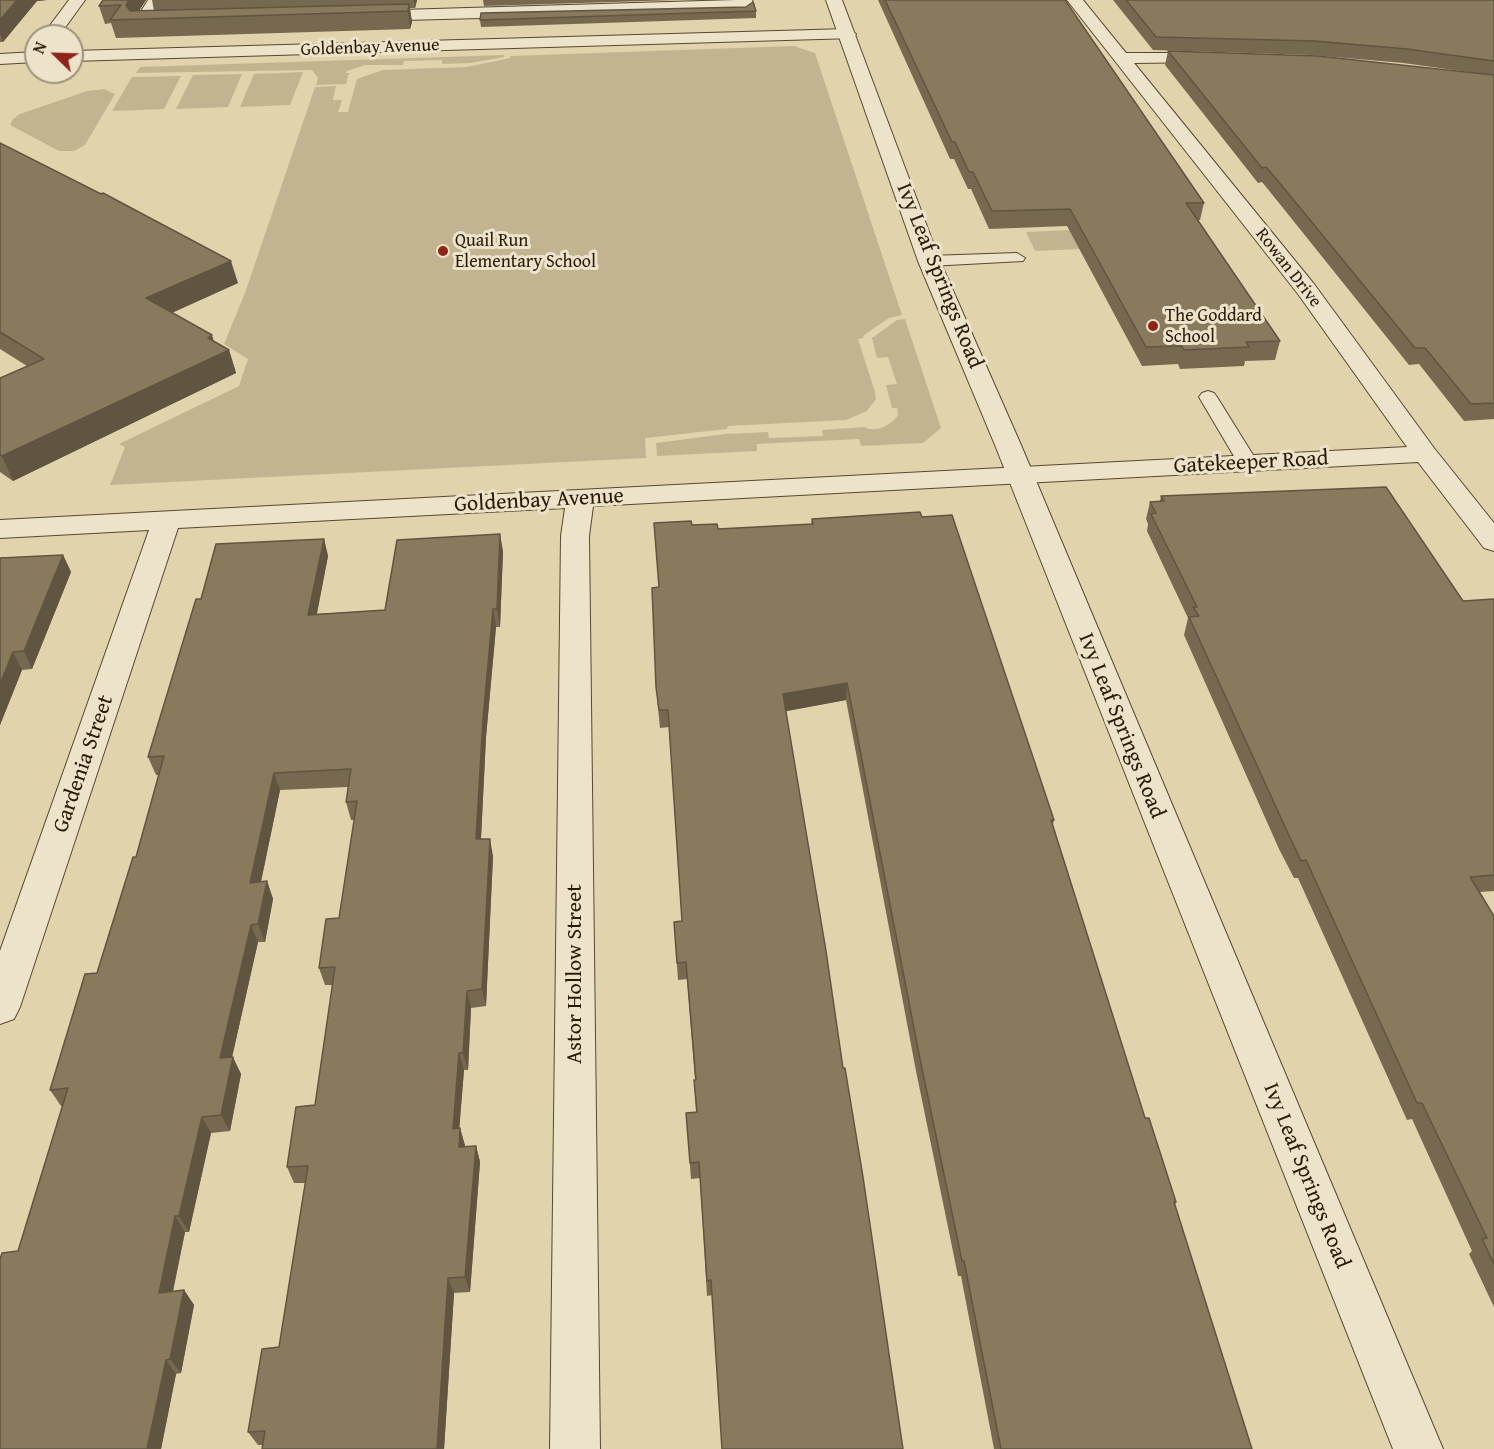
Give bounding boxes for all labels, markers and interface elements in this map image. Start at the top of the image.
north arrow [24,24,84,84]
street label: Goldenbay Avenue [300,35,440,61]
text: N [26,38,52,57]
street label: Ivy Leaf Springs Road [890,179,988,373]
street label: Rowan Drive [1250,224,1326,312]
place label: Quail Run Elementary School [455,230,596,272]
marker: Quail Run Elementary School [436,244,450,258]
place label: The Goddard School [1165,305,1262,348]
marker: The Goddard School [1146,319,1160,333]
street label: Gatekeeper Road [1173,446,1329,480]
street label: Goldenbay Avenue [453,483,625,519]
street label: Ivy Leaf Springs Road [1072,629,1170,823]
street label: Gardenia Street [48,692,120,836]
street label: Astor Hollow Street [562,884,588,1064]
street label: Ivy Leaf Springs Road [1257,1079,1355,1273]

